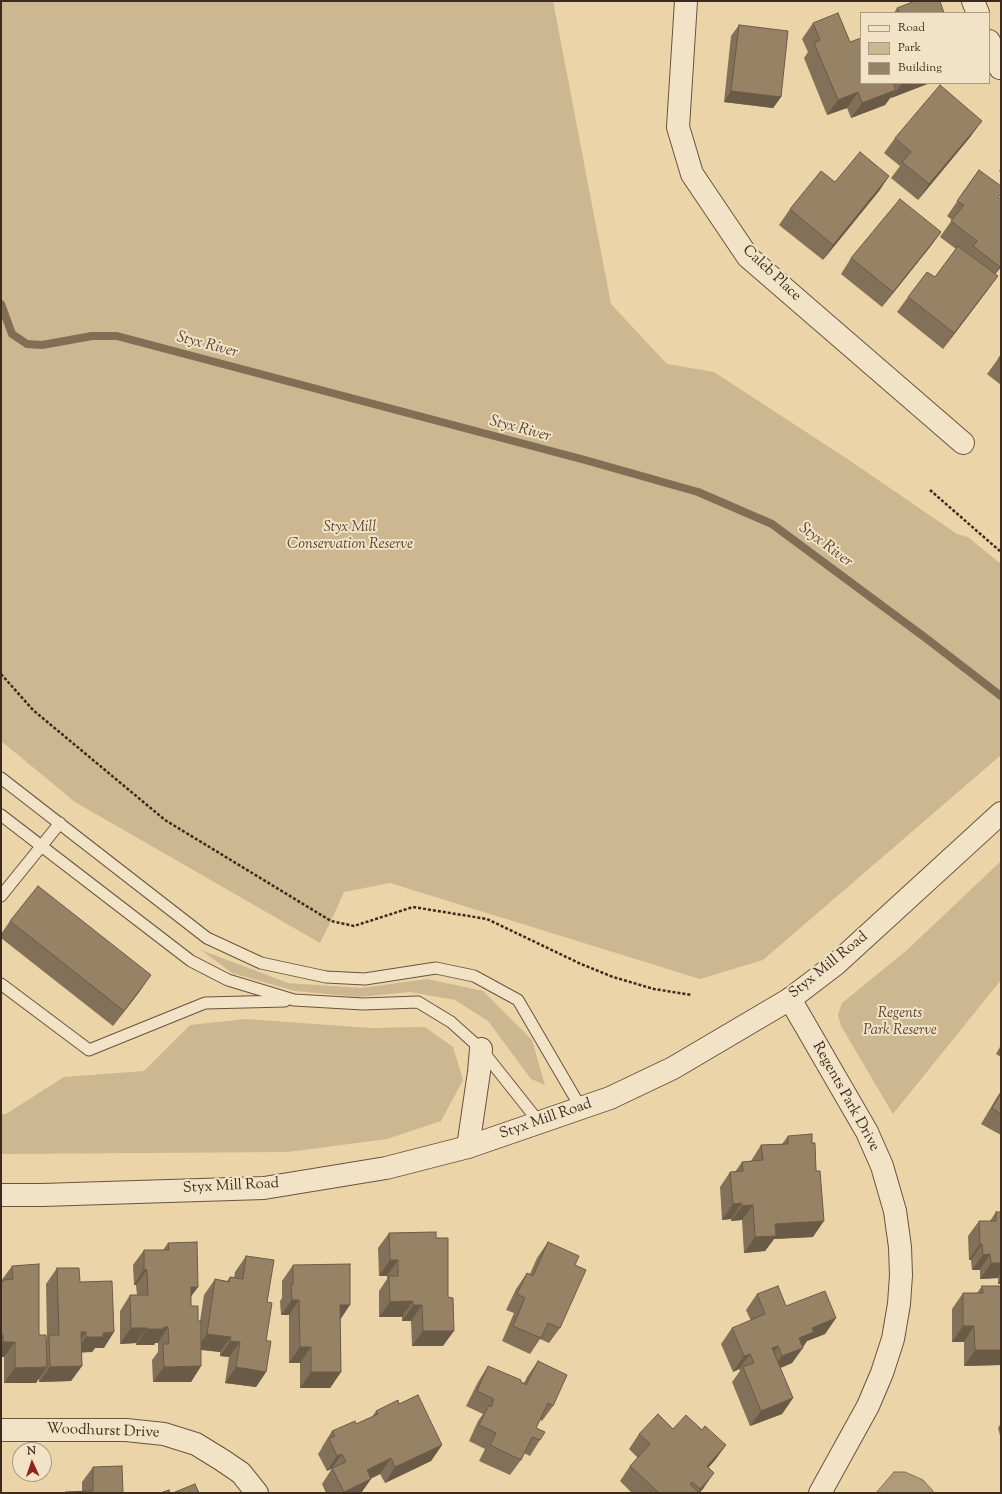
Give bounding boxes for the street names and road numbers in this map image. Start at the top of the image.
street label: Caleb Place [738,242,804,306]
street label: Styx Mill Road [786,929,872,1003]
street label: Regents Park Drive [807,1039,883,1155]
street label: Styx Mill Road [498,1096,594,1144]
street label: Styx Mill Road [182,1175,280,1199]
street label: Woodhurst Drive [46,1421,160,1443]

